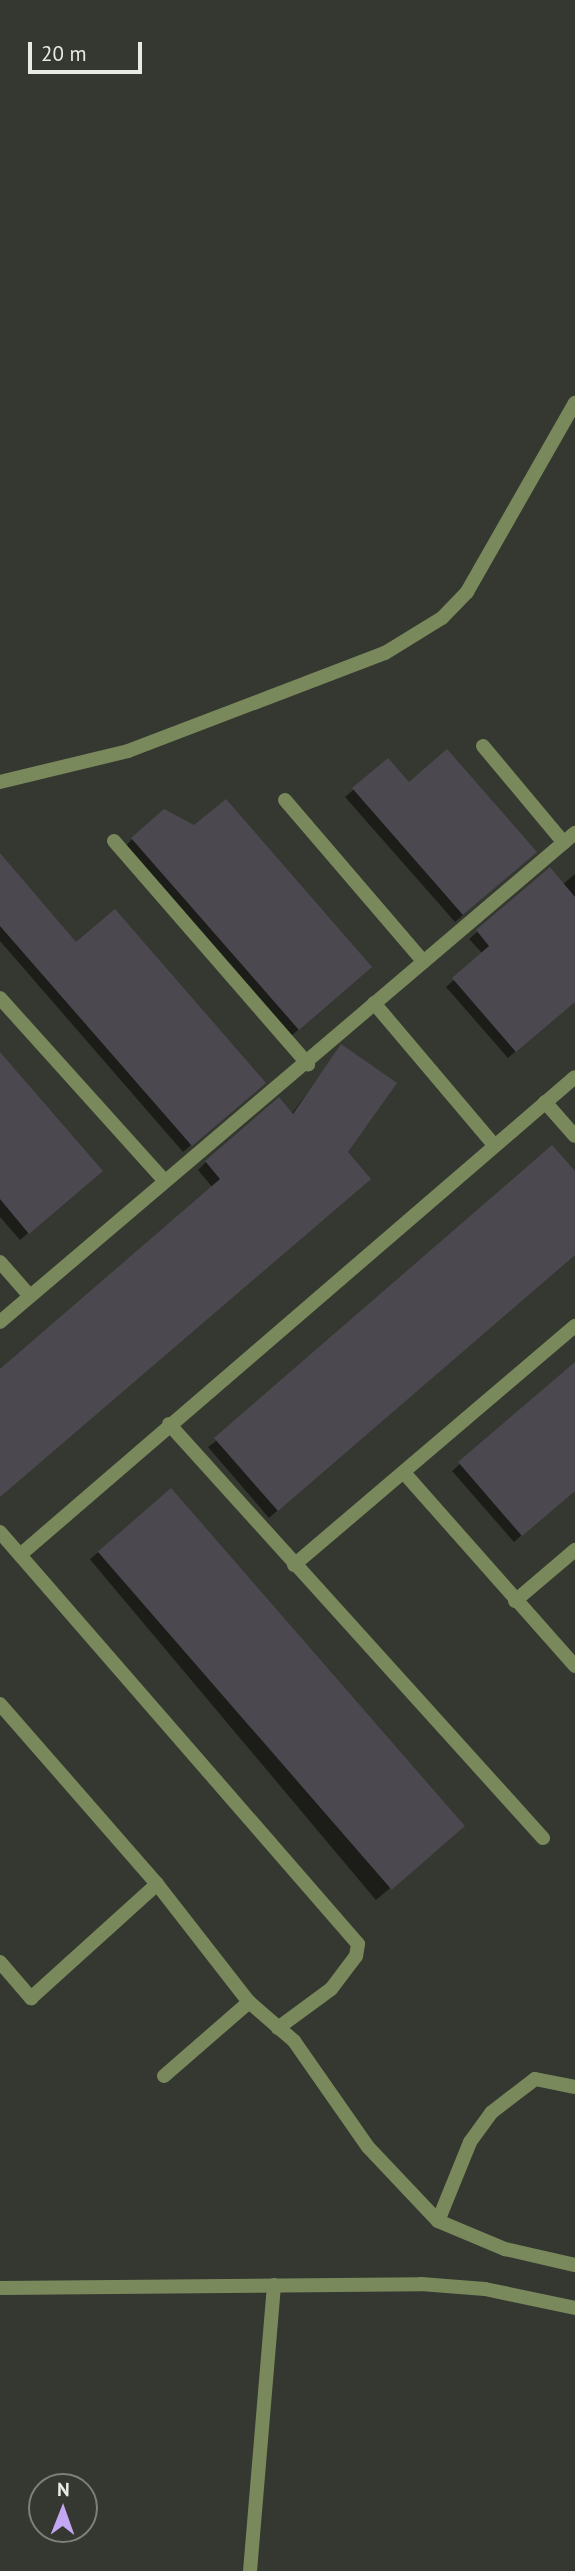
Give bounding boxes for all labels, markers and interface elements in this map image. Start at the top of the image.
scale bar [32,28,145,72]
text: 20 m [41,40,87,67]
north arrow [28,2473,98,2543]
text: N [57,2477,70,2501]

